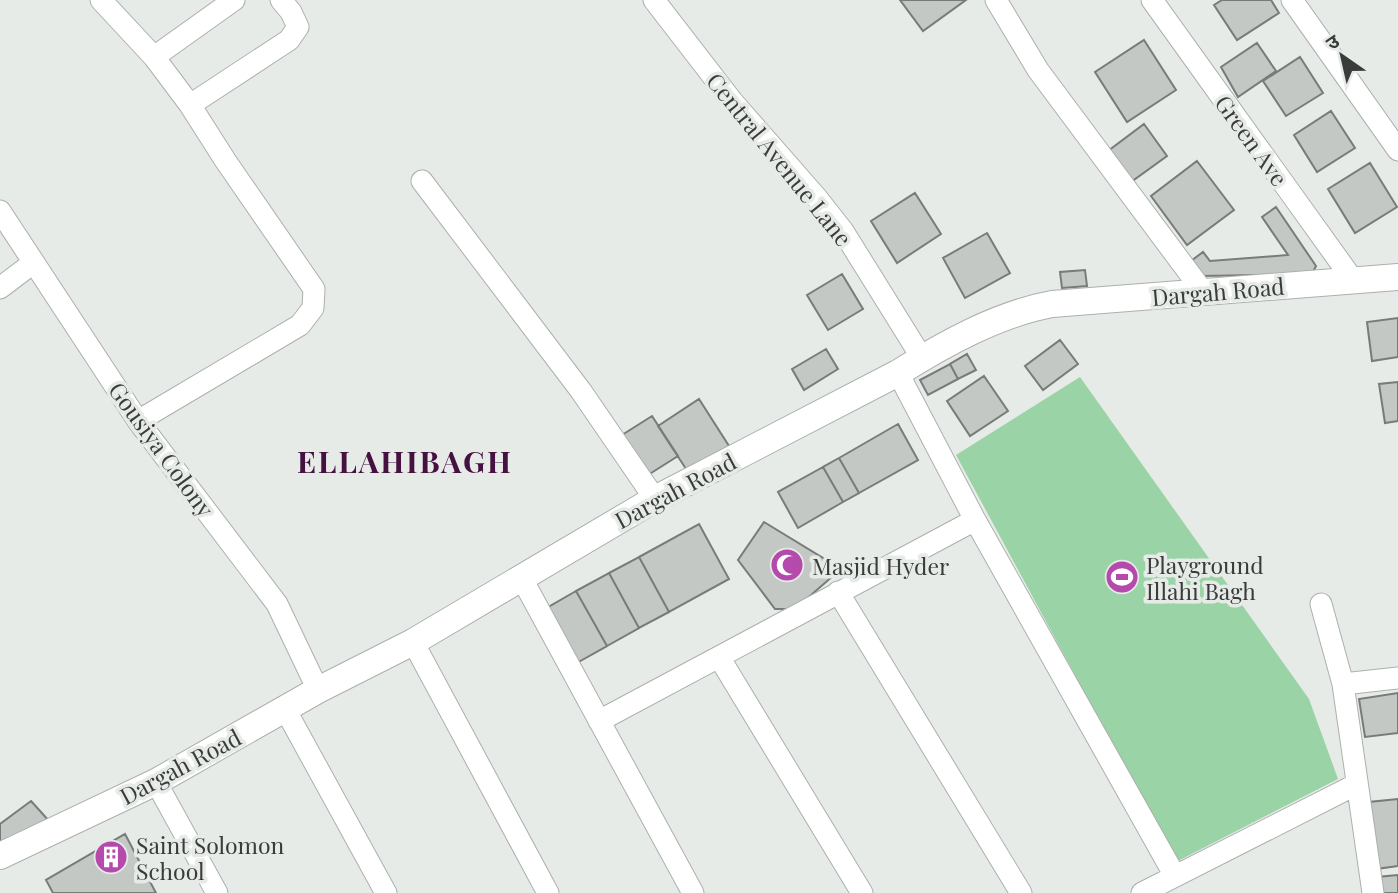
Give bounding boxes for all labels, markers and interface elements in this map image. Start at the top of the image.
north arrow [1307,21,1377,91]
text: उ [1320,27,1345,55]
street label: Central Avenue Lane [700,66,860,252]
street label: Green Ave [1209,88,1295,192]
street label: Dargah Road [1150,270,1286,312]
street label: Gousiya Colony [103,375,222,523]
district label: ELLAHIBAGH [297,441,513,481]
street label: Dargah Road [609,445,741,535]
mosque icon: Masjid Hyder [768,546,806,584]
place label: Playground Illahi Bagh [1146,549,1264,606]
place label: Masjid Hyder [812,550,949,581]
sports icon: Playground Illahi Bagh [1103,558,1141,596]
street label: Dargah Road [114,721,246,811]
place label: Saint Solomon School [136,829,285,886]
building icon: Saint Solomon School [92,838,130,876]

